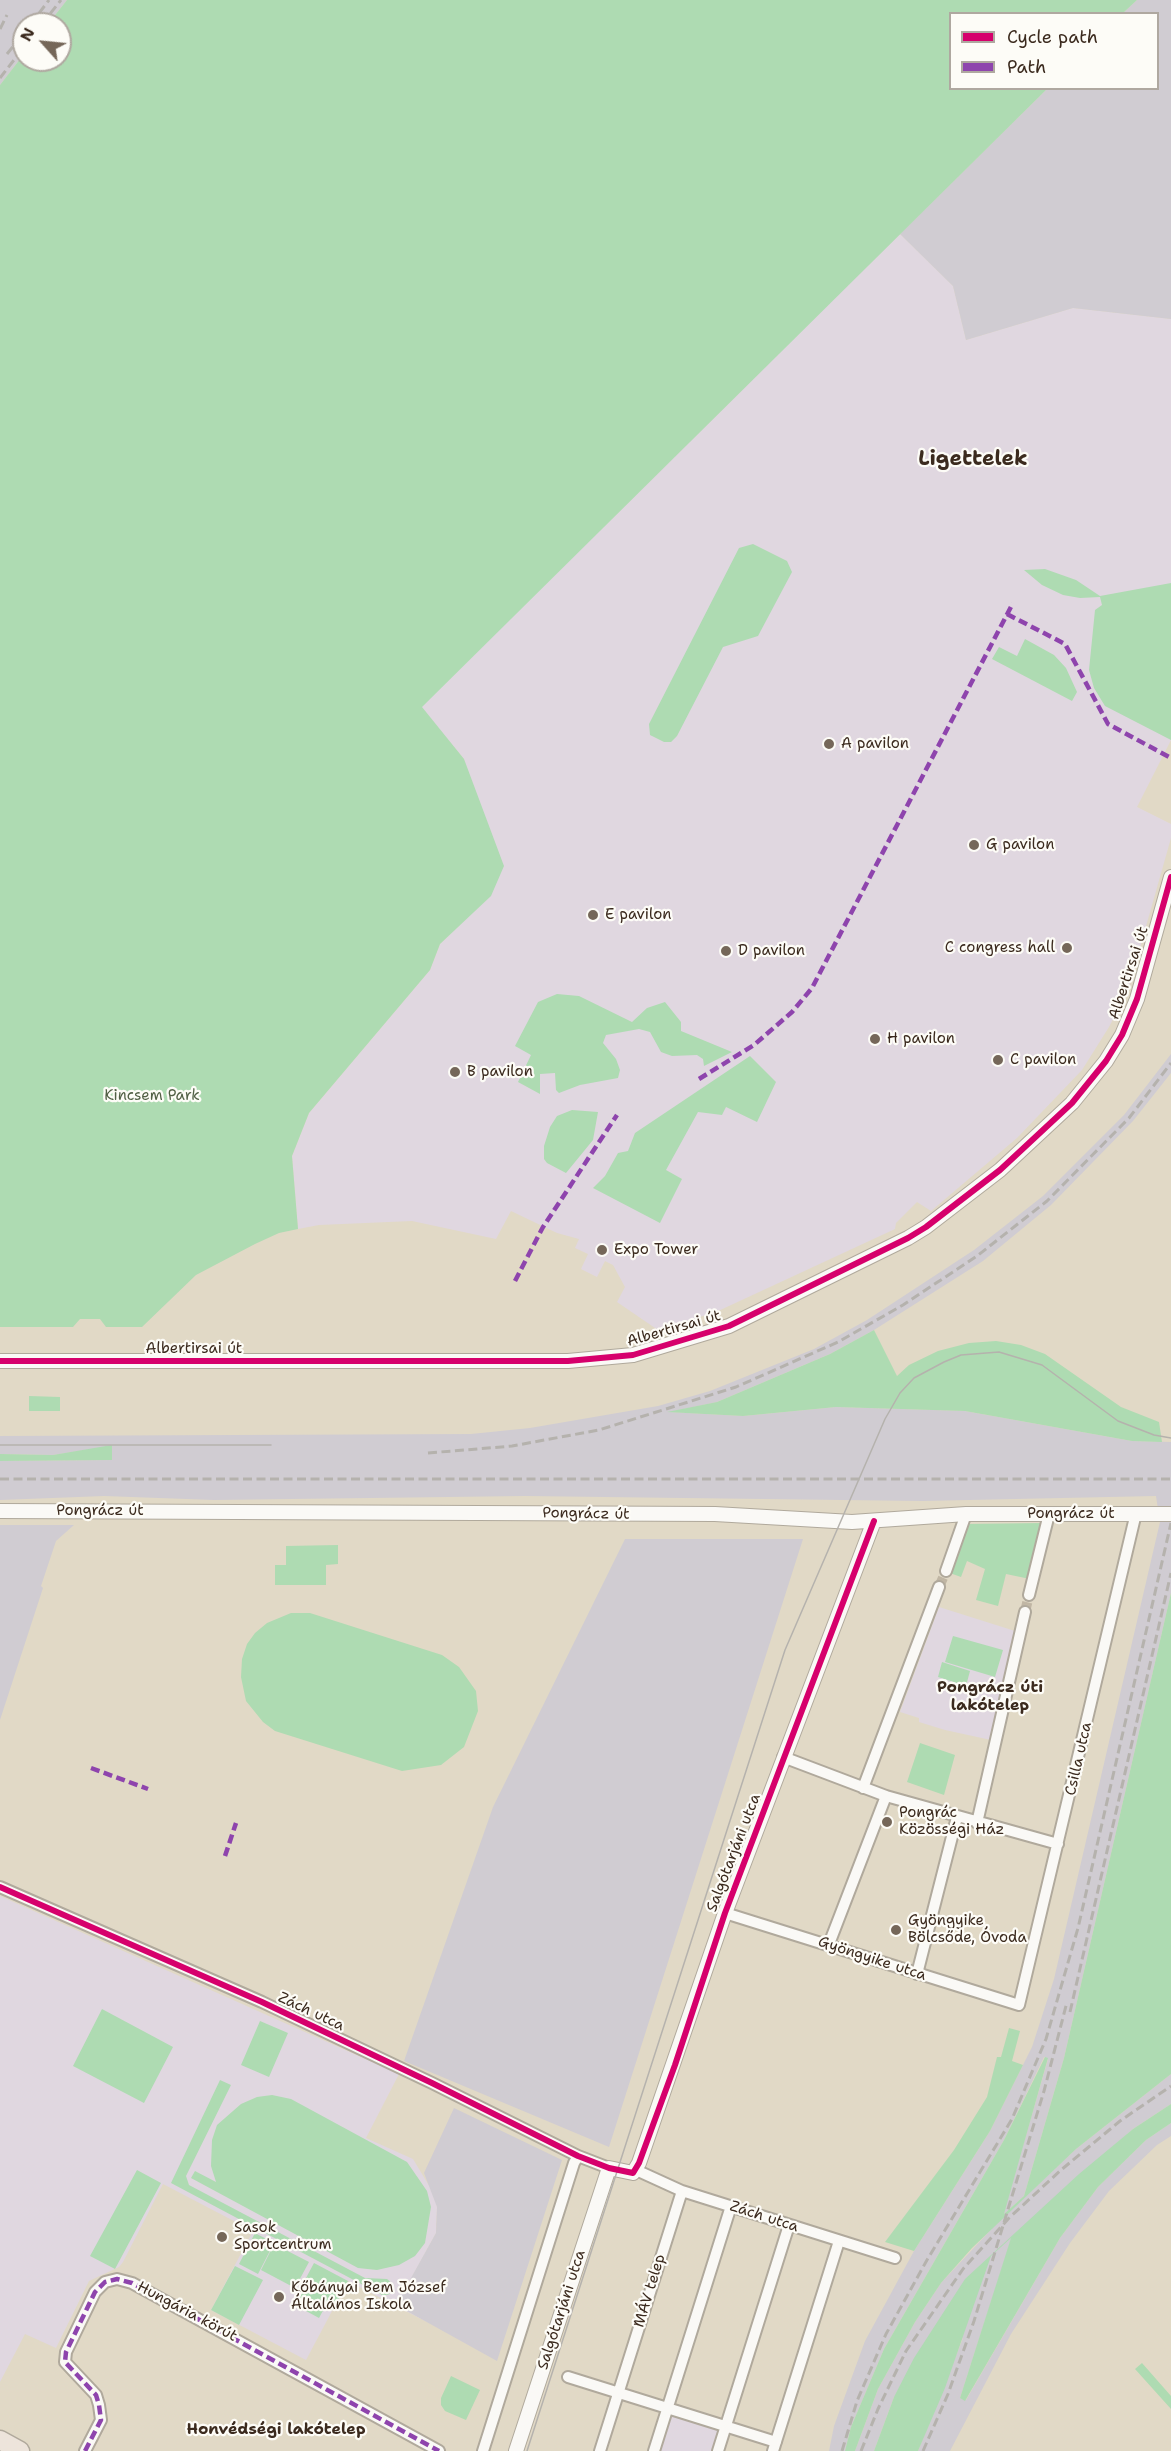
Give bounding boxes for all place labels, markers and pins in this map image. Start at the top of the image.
place label: A pavilon [841,735,909,753]
marker: A pavilon [822,737,836,751]
place label: G pavilon [986,836,1054,854]
marker: G pavilon [967,838,981,852]
place label: E pavilon [605,906,671,924]
marker: E pavilon [586,908,600,922]
place label: C congress hall [945,939,1055,957]
marker: C congress hall [1060,941,1074,955]
place label: D pavilon [738,942,805,960]
marker: D pavilon [719,944,733,958]
place label: H pavilon [887,1030,955,1048]
marker: H pavilon [868,1032,882,1046]
place label: C pavilon [1010,1051,1076,1069]
marker: C pavilon [991,1053,1005,1067]
place label: B pavilon [467,1063,533,1081]
marker: B pavilon [448,1065,462,1079]
place label: Expo Tower [614,1241,698,1259]
marker: Expo Tower [595,1243,609,1257]
place label: Pongrác Közösségi Ház [899,1804,1004,1839]
marker: Pongrác Közösségi Ház [880,1815,894,1829]
place label: Gyöngyike Bölcsőde, Óvoda [908,1912,1027,1947]
marker: Gyöngyike Bölcsőde, Óvoda [889,1923,903,1937]
place label: Sasok Sportcentrum [234,2219,331,2254]
marker: Sasok Sportcentrum [215,2230,229,2244]
place label: Kőbányai Bem József Általános Iskola [291,2279,446,2314]
marker: Kőbányai Bem József Általános Iskola [272,2290,286,2304]

